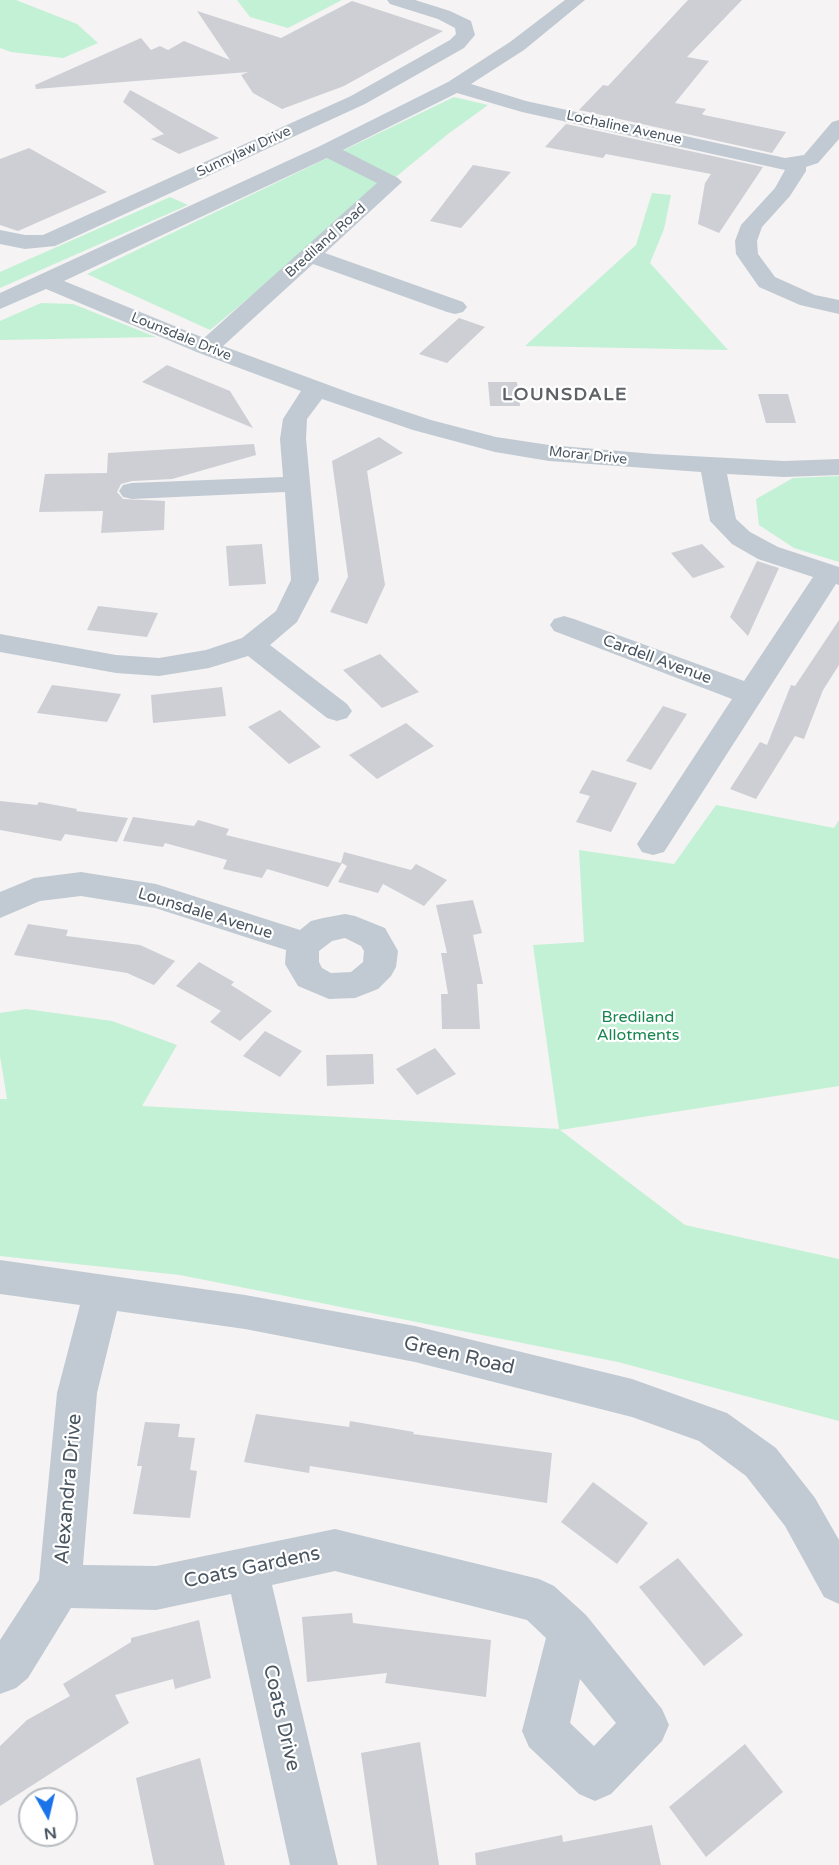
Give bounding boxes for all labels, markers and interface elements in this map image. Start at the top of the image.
street label: Lochaline Avenue [565,108,683,148]
street label: Sunnylaw Drive [194,123,294,181]
street label: Brediland Road [282,200,370,282]
street label: Lounsdale Drive [128,309,234,365]
district label: LOUNSDALE [502,384,628,406]
street label: Morar Drive [548,444,628,468]
street label: Cardell Avenue [600,631,714,689]
street label: Lounsdale Avenue [135,884,275,944]
park label: Brediland Allotments [597,1008,679,1046]
street label: Green Road [401,1332,517,1380]
street label: Alexandra Drive [50,1413,88,1565]
street label: Coats Gardens [182,1542,322,1594]
street label: Coats Drive [257,1662,305,1774]
north arrow [18,1787,78,1847]
text: N [42,1822,58,1844]

